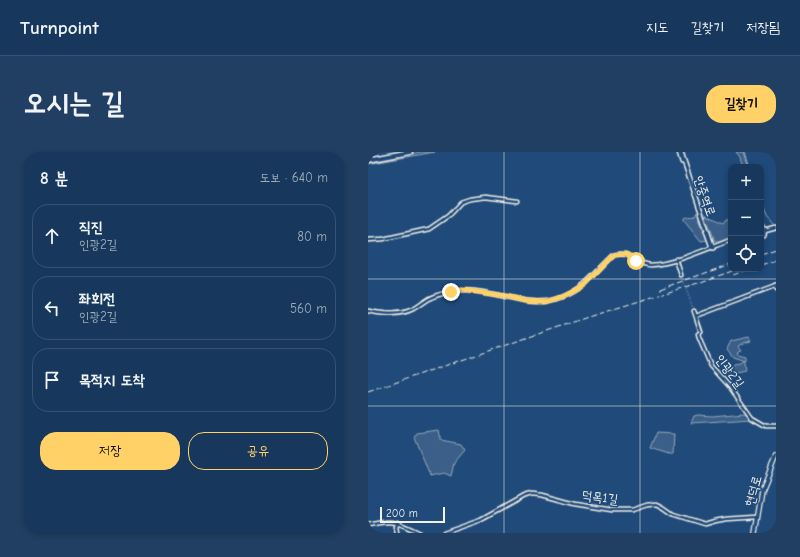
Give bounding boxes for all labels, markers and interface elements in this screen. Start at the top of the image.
text: Turnpoint [20,17,99,39]
text: 지도 [646,19,668,36]
text: 길찾기 [690,19,724,36]
text: 저장됨 [746,19,780,36]
button: 길찾기 [706,85,776,123]
text: 오시는 길 [24,87,124,119]
map controls [728,164,764,272]
button: + [728,164,764,200]
text: 8 분 [40,169,68,188]
text: 도보 · 640 m [260,170,328,185]
street label: 안중역로 [691,174,719,218]
button: − [728,200,764,236]
text: 직진 [79,218,103,236]
icon: ahead [41,225,63,247]
text: 80 m [297,229,327,244]
button: locate [728,236,764,272]
text: 인광2길 [79,237,117,252]
route start [627,252,645,270]
route end [442,283,460,301]
text: 좌회전 [79,290,115,308]
icon: left [41,297,63,319]
text: 560 m [290,301,327,316]
text: 인광2길 [79,309,117,324]
street label: 인광2길 [713,351,747,391]
icon: arrive [41,369,63,391]
text: 목적지 도착 [79,371,145,389]
button: 저장 [40,432,180,470]
button: 공유 [188,432,328,470]
street label: 현덕로 [742,474,764,508]
street label: 덕목1길 [581,487,619,507]
scale bar [380,505,445,524]
text: 200 m [386,507,418,520]

